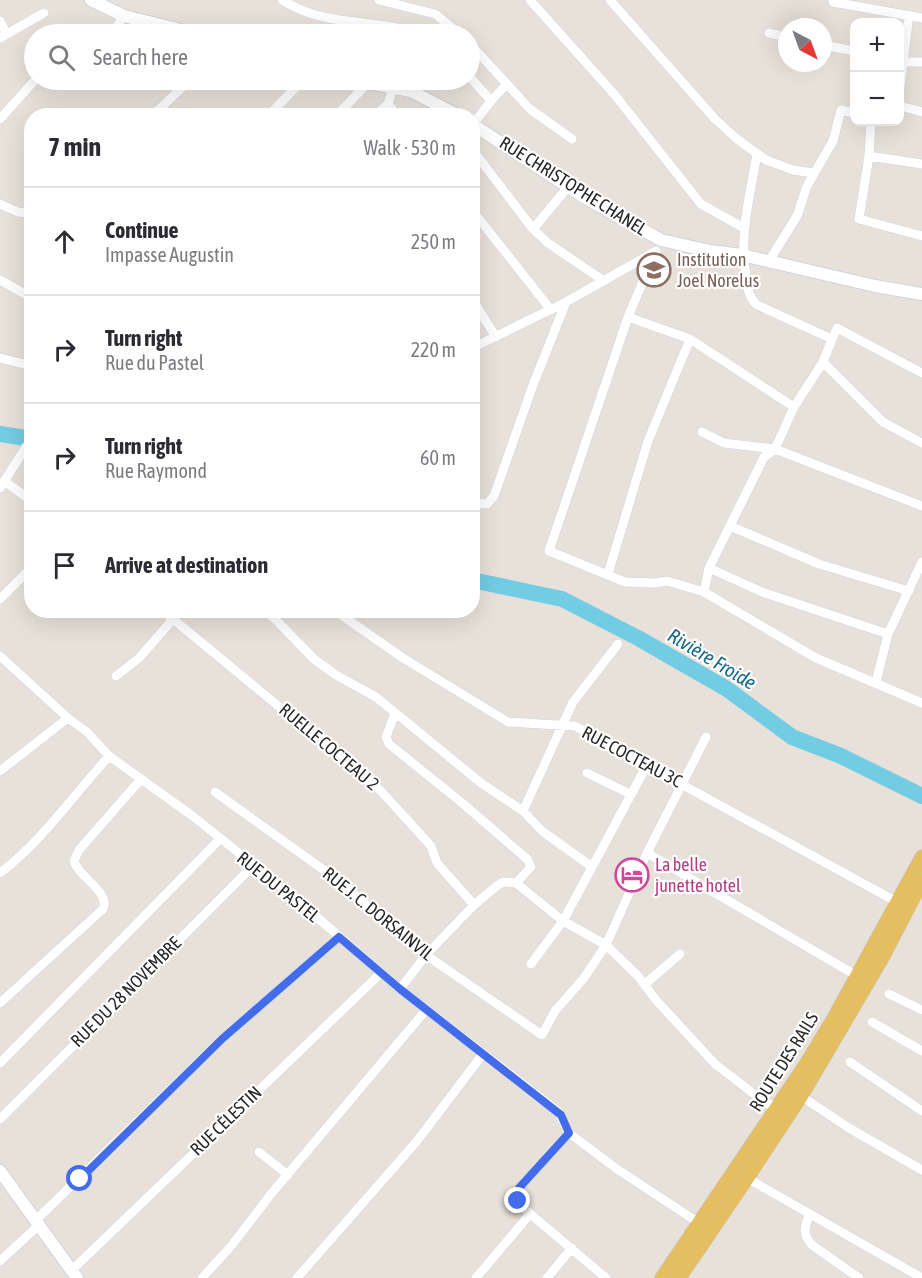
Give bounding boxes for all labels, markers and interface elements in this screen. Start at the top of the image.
north arrow [778,18,832,72]
map controls [850,18,904,126]
button: + [850,18,904,72]
search box [24,24,480,90]
icon: search [45,41,78,74]
text: Search here [93,44,188,70]
button: − [850,72,904,126]
text: 7 min [48,132,101,162]
street label: RUE CHRISTOPHE CHANEL [496,132,651,239]
text: Walk · 530 m [364,136,456,159]
text: Continue [105,217,179,243]
icon: ahead [48,225,81,258]
text: 250 m [411,230,456,253]
text: Impasse Augustin [105,243,234,266]
place label: Institution Joel Norelus [677,249,759,291]
school or university icon: Institution Joel Norelus [636,252,672,288]
text: Turn right [105,325,182,351]
icon: right [48,333,81,366]
text: 220 m [411,338,456,361]
text: Rue du Pastel [105,351,204,374]
text: Turn right [105,433,182,459]
icon: right [48,441,81,474]
text: 60 m [420,446,456,469]
text: Rue Raymond [105,459,207,482]
icon: arrive [48,549,81,582]
text: Arrive at destination [105,552,268,578]
water label: Rivière Froide [664,623,761,694]
street label: RUELLE COCTEAU 2 [275,699,383,794]
street label: RUE COCTEAU 3C [579,721,686,792]
street label: RUE DU PASTEL [233,847,324,926]
place label: La belle junette hotel [654,854,741,896]
hotel icon: La belle junette hotel [614,857,650,893]
street label: RUE J. C. DORSAINVIL [319,863,438,965]
street label: RUE DU 28 NOVEMBRE [66,932,185,1051]
street label: ROUTE DES RAILS [745,1008,823,1115]
street label: RUE CÉLESTIN [186,1082,266,1160]
route start [66,1165,92,1191]
route end [504,1187,530,1213]

